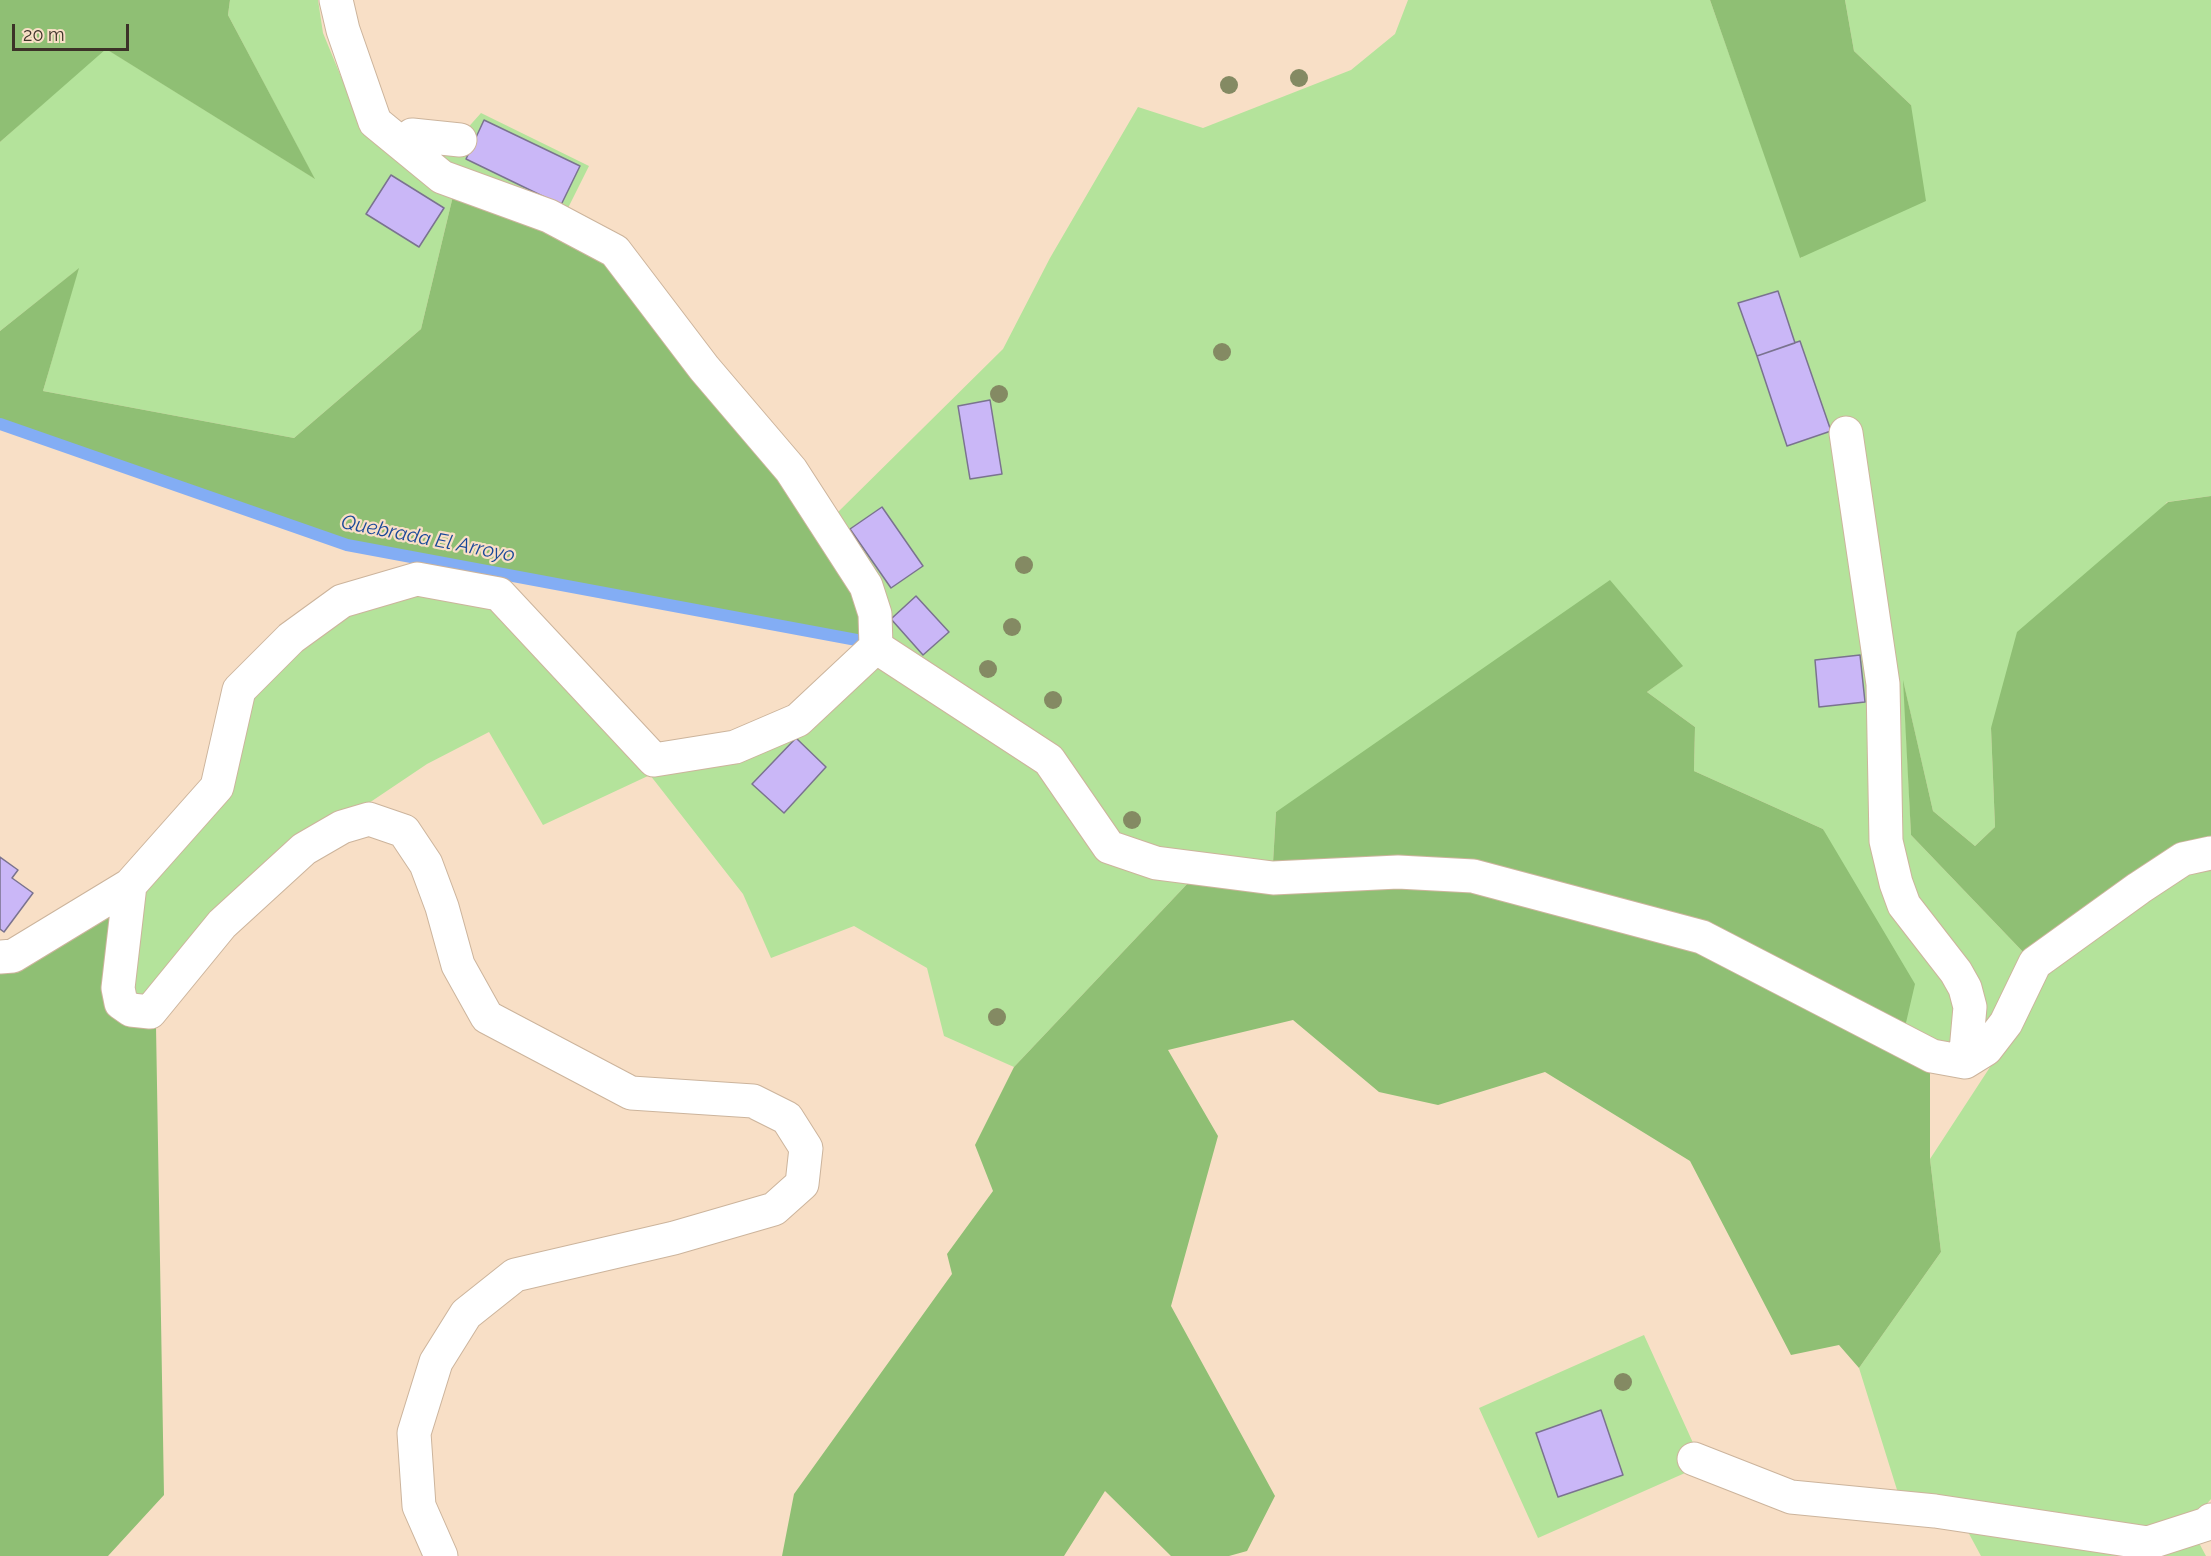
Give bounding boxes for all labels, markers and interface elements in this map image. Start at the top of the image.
scale bar [15,12,132,50]
text: 20 m [23,24,65,45]
water label: Quebrada El Arroyo [339,510,517,568]

